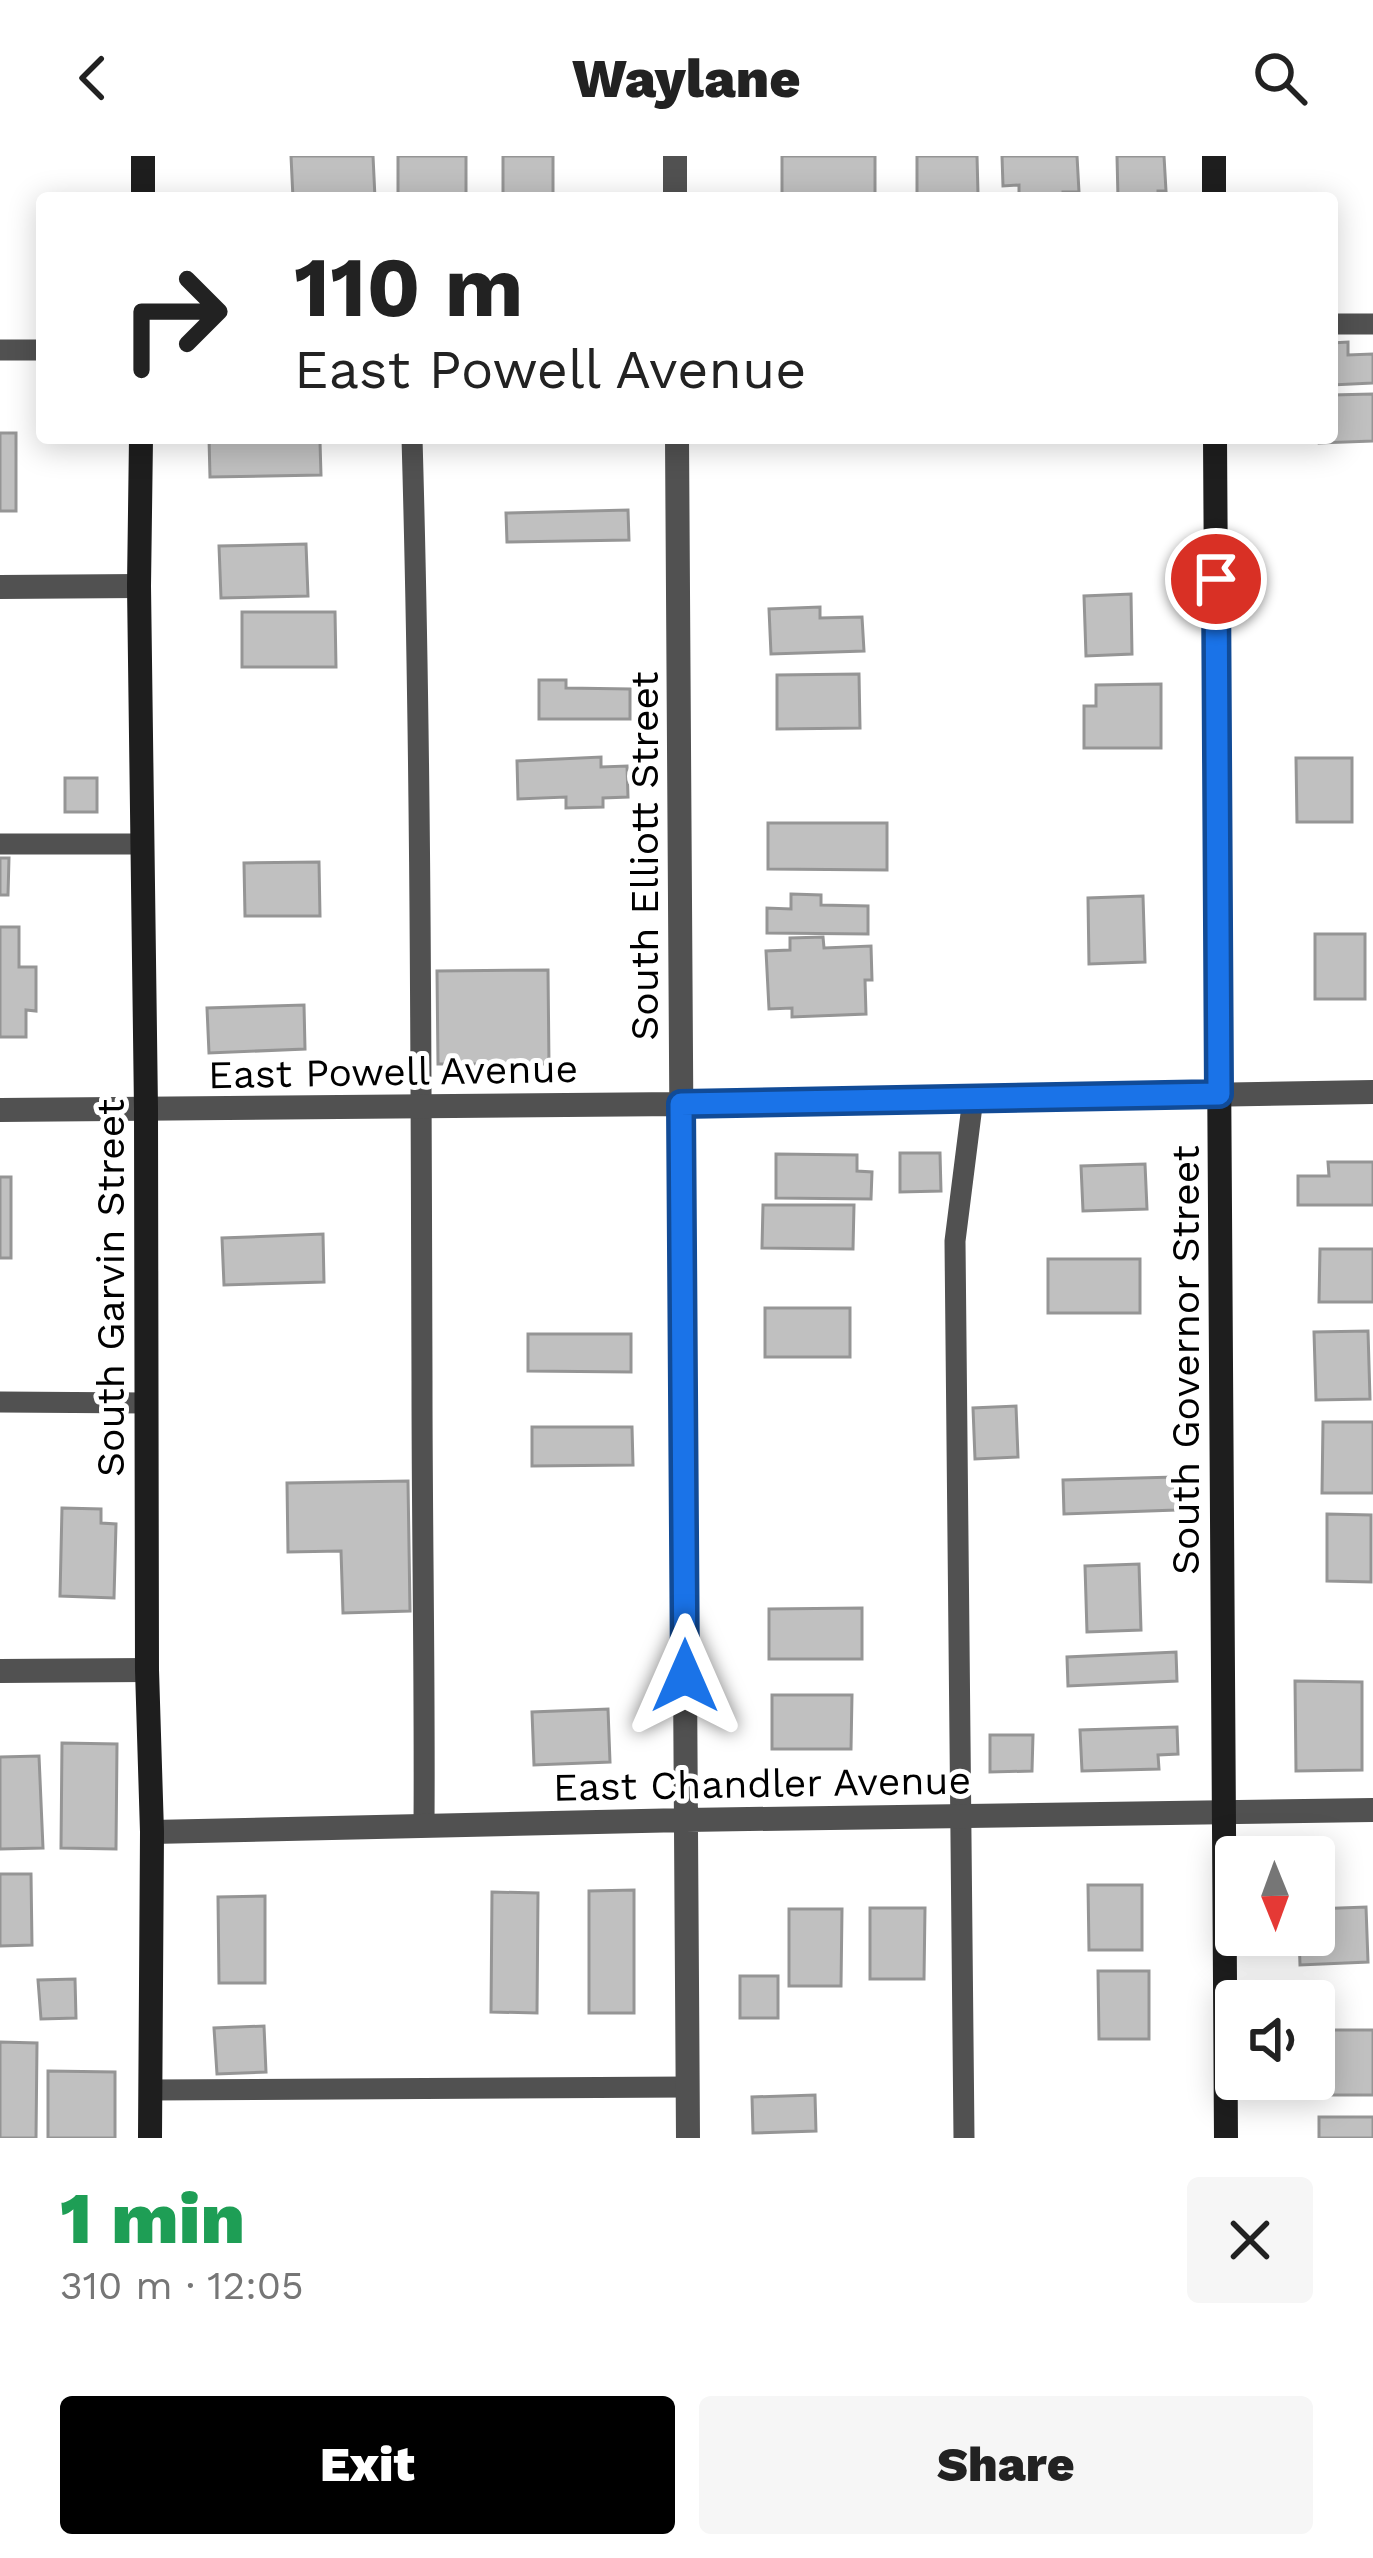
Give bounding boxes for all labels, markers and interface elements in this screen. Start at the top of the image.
icon: back [60,45,126,111]
icon: search [1247,45,1313,111]
text: Waylane [572,47,801,110]
text: 110 m [294,238,524,336]
icon: right [96,240,252,396]
text: East Powell Avenue [294,338,806,401]
pin [1165,528,1267,630]
icon: arrive [1183,546,1249,612]
street label: South Elliott Street [622,671,667,1041]
street label: East Powell Avenue [208,1046,578,1097]
street label: South Garvin Street [88,1099,133,1477]
street label: South Governor Street [1163,1145,1208,1575]
position arrow [622,1613,748,1739]
street label: East Chandler Avenue [553,1757,971,1810]
north arrow [1215,1836,1335,1956]
map controls [1215,1836,1335,2100]
button: sound [1215,1980,1335,2100]
text: 1 min [60,2176,245,2260]
button: close [1187,2177,1313,2303]
text: 310 m · 12:05 [60,2263,304,2308]
button: Exit [60,2396,675,2534]
button: Share [699,2396,1313,2534]

